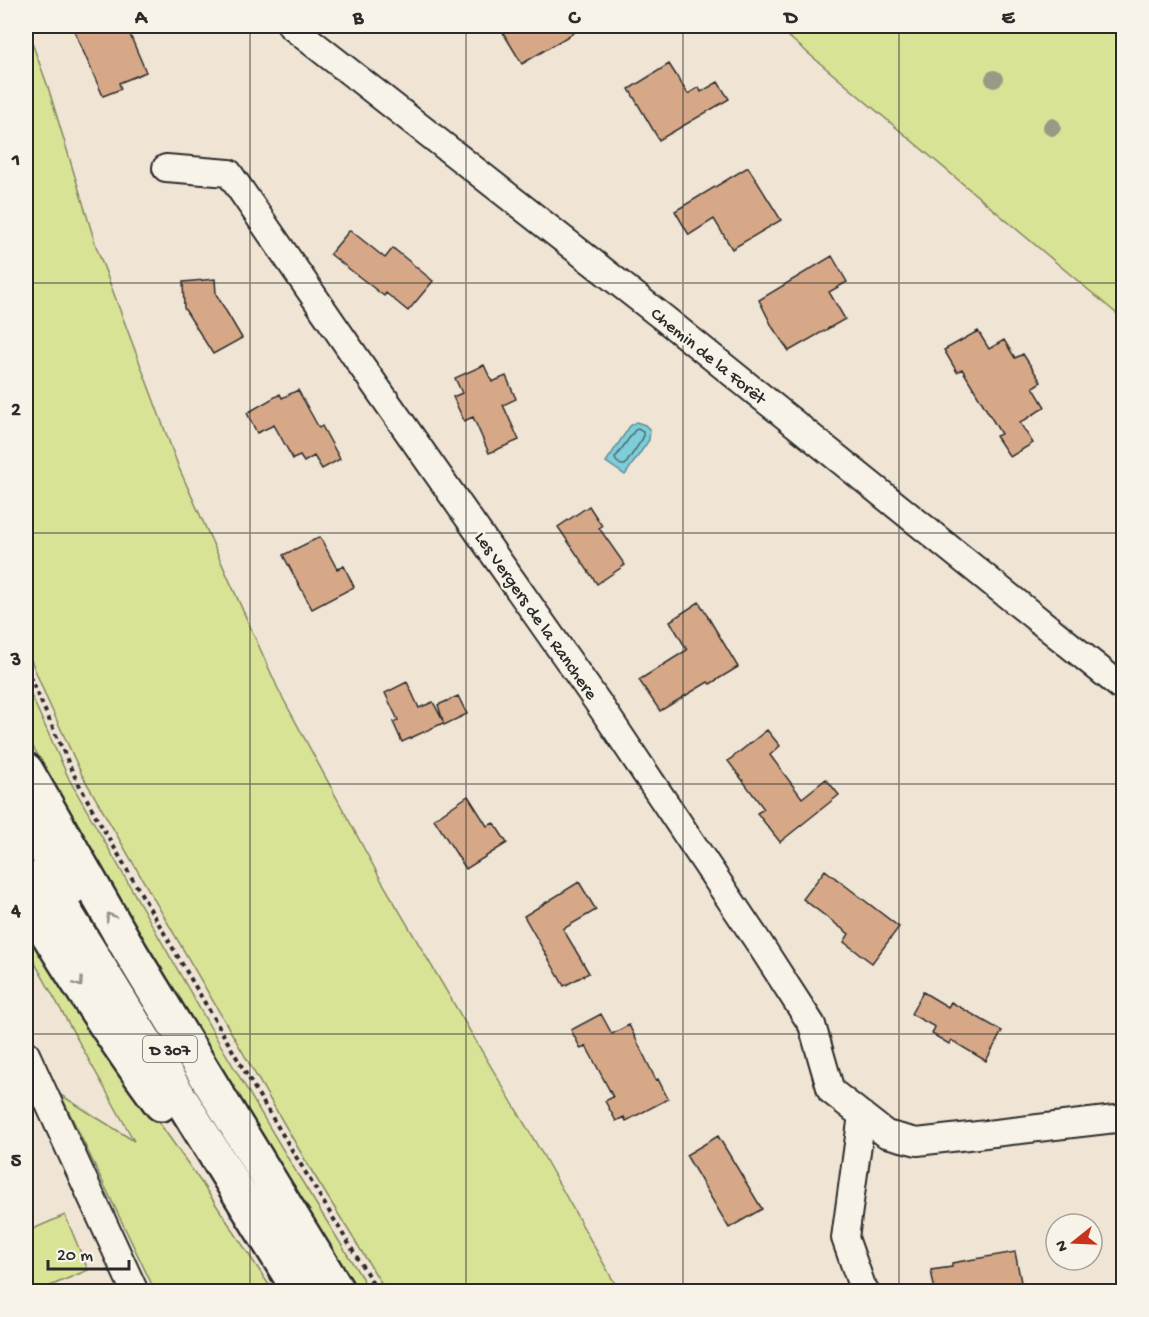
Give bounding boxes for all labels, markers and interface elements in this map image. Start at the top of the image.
text: A [134,8,149,31]
text: B [352,8,364,31]
text: C [568,8,582,31]
text: D [782,8,798,31]
text: E [1002,8,1016,31]
text: 1 [11,150,20,173]
street label: Chemin de la Forêt [646,304,771,411]
text: 2 [11,400,21,423]
street label: Les Vergers de la Ranchere [469,528,601,705]
text: 3 [10,650,21,673]
text: 4 [10,901,21,924]
one-way arrow [106,913,117,923]
one-way arrow [71,977,82,988]
road number: D 307 [143,1036,197,1062]
text: 5 [11,1151,22,1174]
north arrow [1044,1212,1104,1272]
scale bar [48,1233,129,1271]
text: N [1052,1237,1074,1253]
text: 20 m [57,1246,93,1267]

